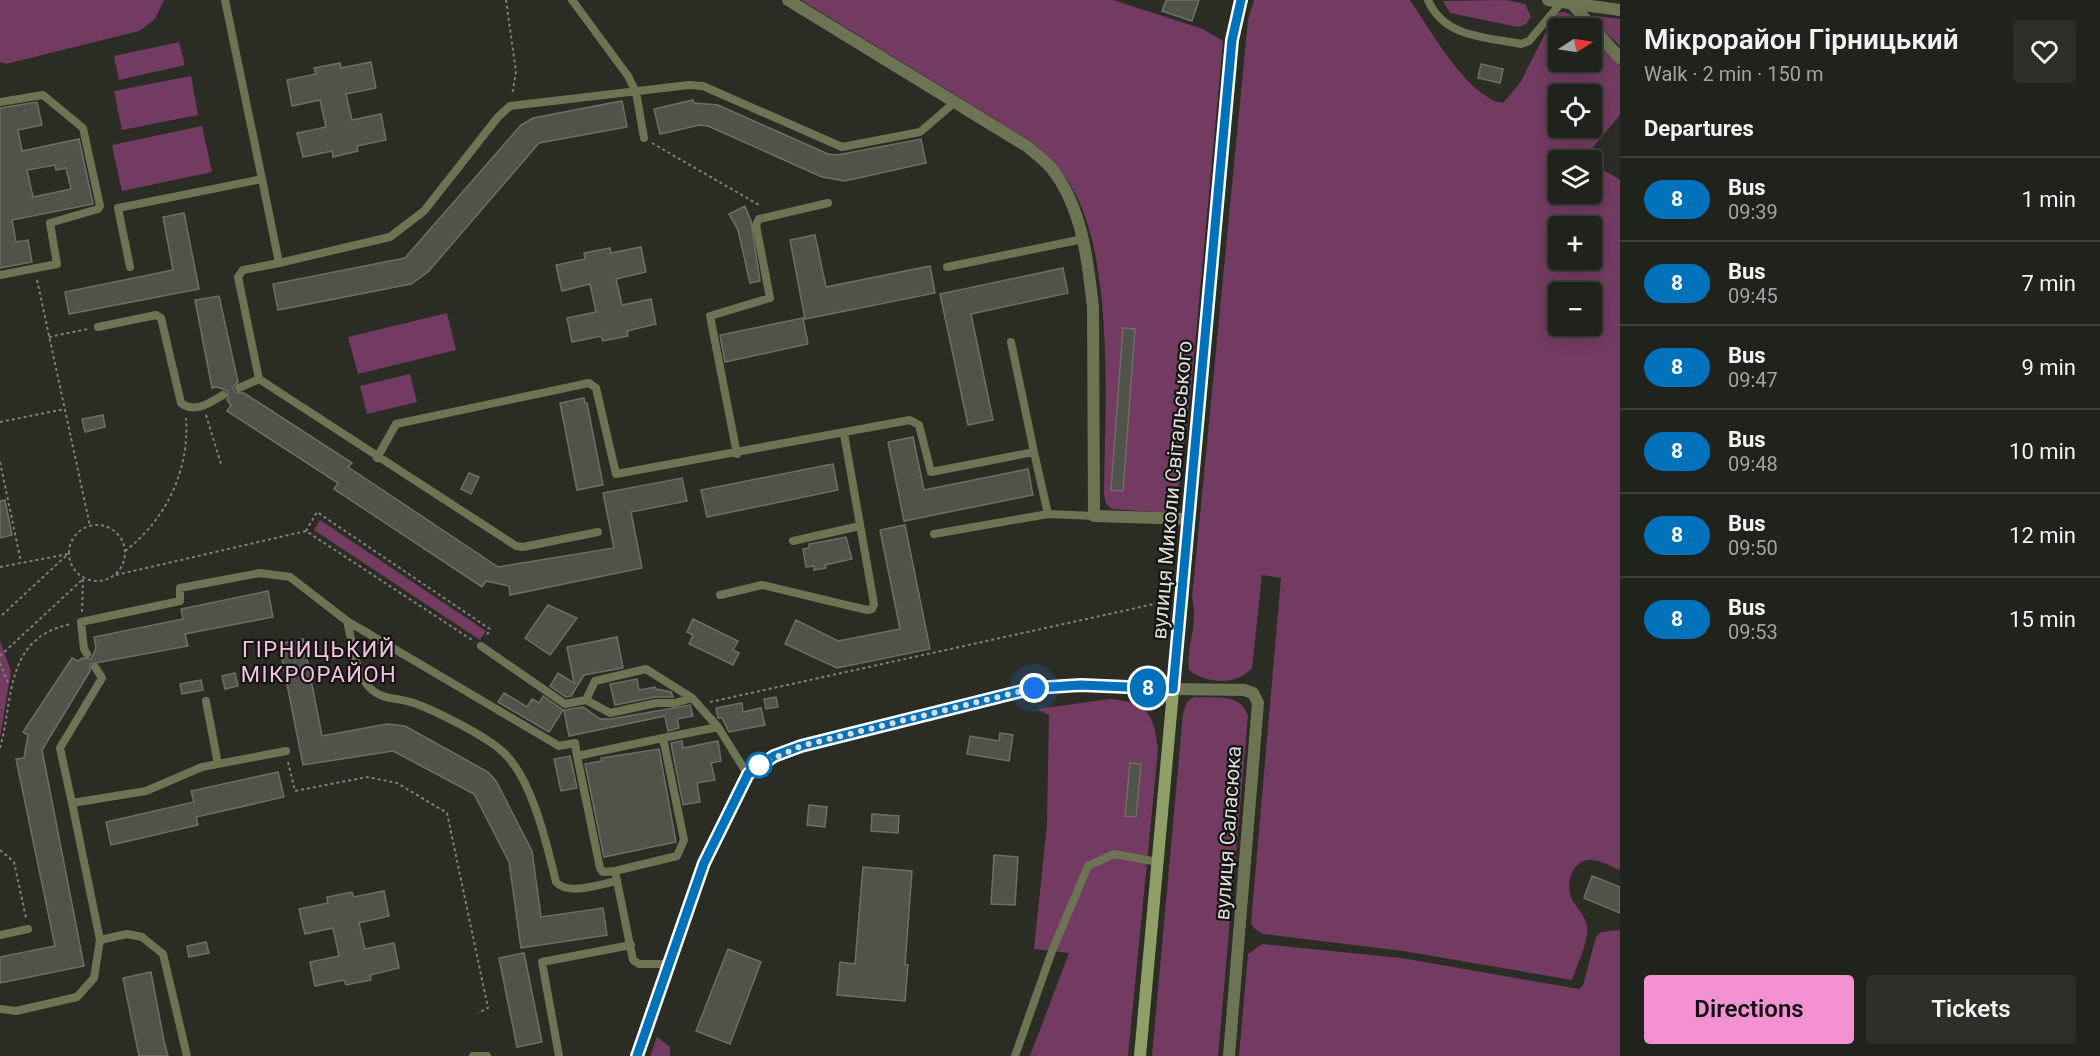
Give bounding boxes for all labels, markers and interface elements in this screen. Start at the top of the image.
north arrow [1548,18,1602,72]
map controls [1548,18,1602,336]
button: heart [2013,20,2076,83]
text: Мiкрорайон Гiрницький [1644,23,1959,56]
text: Walk · 2 min · 150 m [1644,62,1823,86]
button: locate [1548,84,1602,138]
text: Departures [1644,116,1754,141]
button: layers [1548,150,1602,204]
text: Bus [1728,175,1766,200]
text: 8 [1671,187,1683,211]
text: 1 min [2021,187,2076,212]
text: 09:39 [1728,200,1778,224]
button: + [1548,216,1602,270]
text: Bus [1728,259,1766,284]
text: 8 [1671,271,1683,295]
text: 7 min [2021,271,2076,296]
button: − [1548,282,1602,336]
text: 09:45 [1728,284,1778,308]
street label: вулиця Миколи Світальського [1147,340,1197,640]
text: Bus [1728,343,1766,368]
text: 8 [1671,355,1683,379]
text: 9 min [2021,355,2076,380]
text: 09:47 [1728,368,1778,392]
text: Bus [1728,427,1766,452]
text: 8 [1671,439,1683,463]
text: 10 min [2009,439,2076,464]
text: 09:48 [1728,452,1778,476]
text: Bus [1728,511,1766,536]
text: 8 [1671,523,1683,547]
text: 12 min [2009,523,2076,548]
text: 09:50 [1728,536,1778,560]
text: Bus [1728,595,1766,620]
text: 8 [1671,607,1683,631]
text: 15 min [2009,607,2076,632]
text: 09:53 [1728,620,1778,644]
district label: ГІРНИЦЬКИЙ МІКРОРАЙОН [241,637,397,687]
line badge: 8 [1128,668,1168,708]
your location [1019,673,1049,703]
text: 8 [1142,676,1154,700]
street label: вулиця Саласюка [1210,745,1246,921]
unlabelled marker [746,752,772,778]
button: Directions [1644,975,1854,1044]
button: Tickets [1866,975,2076,1044]

